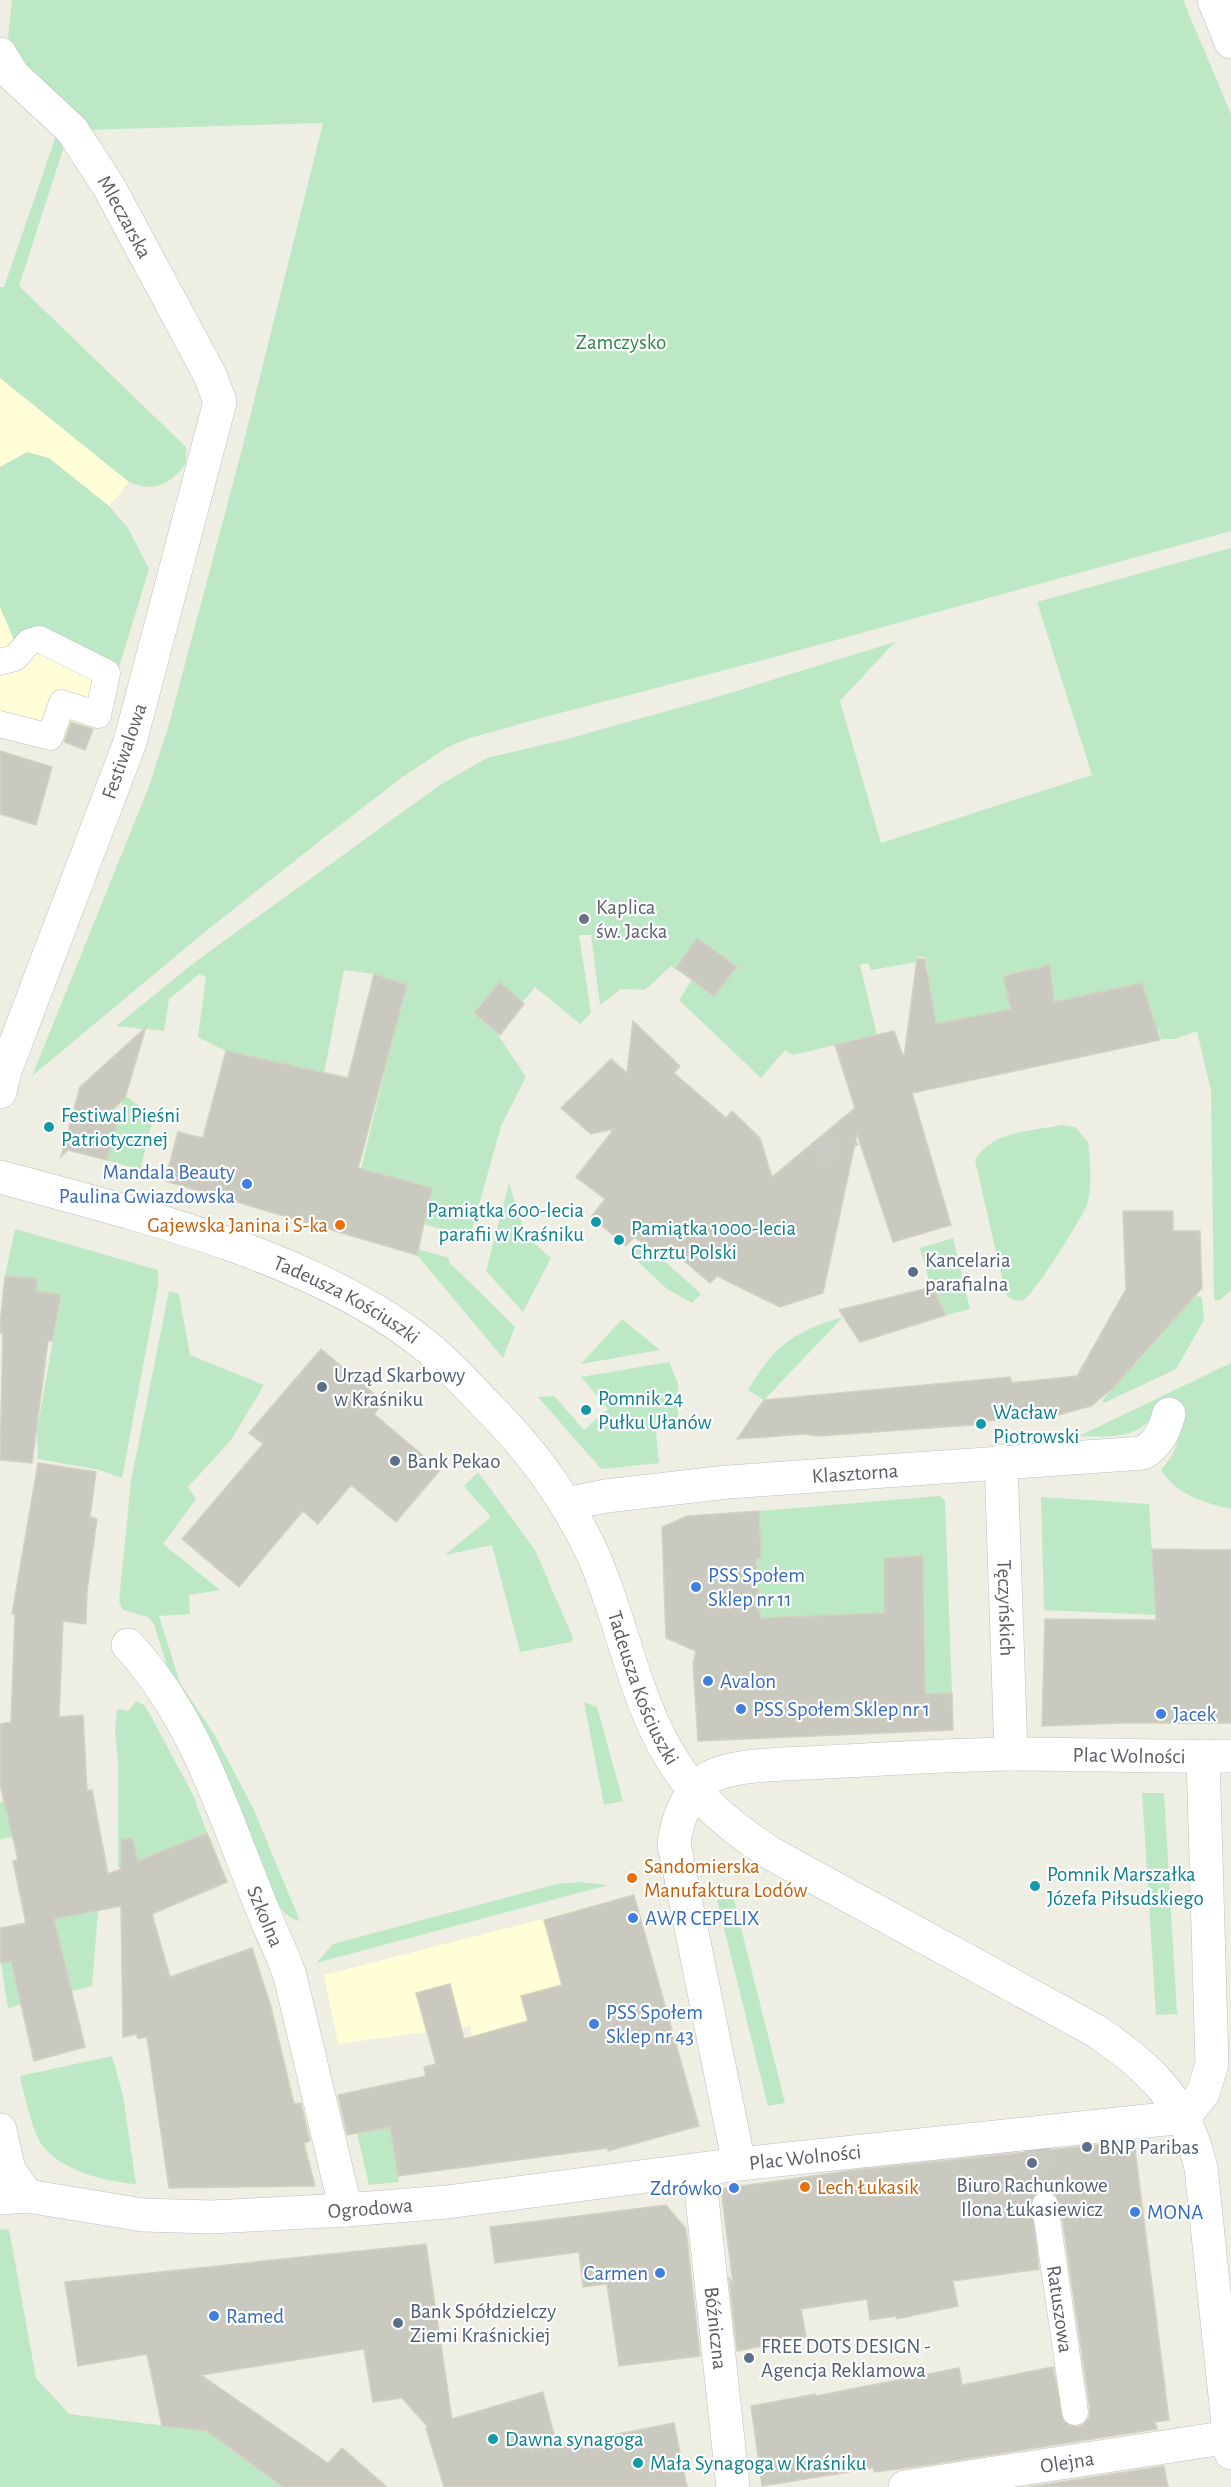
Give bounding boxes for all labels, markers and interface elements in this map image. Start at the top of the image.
street label: Mleczarska [93,172,155,262]
park label: Zamczysko [576,332,666,353]
street label: Festiwalowa [98,700,151,802]
place label: Kaplica św. Jacka [596,897,668,942]
marker: Kaplica św. Jacka [577,912,591,926]
place label: Festiwal Pieśni Patriotycznej [61,1105,180,1150]
marker: Festiwal Pieśni Patriotycznej [42,1120,56,1134]
place label: Mandala Beauty Paulina Gwiazdowska [59,1162,235,1207]
marker: Mandala Beauty Paulina Gwiazdowska [240,1177,254,1191]
place label: Pamiątka 600-lecia parafii w Kraśniku [427,1200,584,1245]
place label: Gajewska Janina i S-ka [147,1215,328,1236]
marker: Pamiątka 600-lecia parafii w Kraśniku [589,1215,603,1229]
marker: Gajewska Janina i S-ka [333,1218,347,1232]
place label: Pamiątka 1000-lecia Chrztu Polski [631,1218,796,1263]
marker: Pamiątka 1000-lecia Chrztu Polski [612,1233,626,1247]
place label: Kancelaria parafialna [925,1250,1011,1295]
street label: Tadeusza Kościuszki [270,1252,424,1348]
marker: Kancelaria parafialna [906,1265,920,1279]
place label: Urząd Skarbowy w Kraśniku [334,1365,465,1410]
marker: Urząd Skarbowy w Kraśniku [315,1380,329,1394]
place label: Pomnik 24 Pułku Ułanów [598,1388,712,1433]
place label: Wacław Piotrowski [993,1402,1079,1447]
marker: Pomnik 24 Pułku Ułanów [579,1403,593,1417]
marker: Wacław Piotrowski [974,1417,988,1431]
place label: Bank Pekao [407,1451,501,1472]
marker: Bank Pekao [388,1454,402,1468]
street label: Klasztorna [811,1460,899,1487]
street label: Tęczyńskich [993,1559,1018,1657]
place label: PSS Społem Sklep nr 11 [708,1565,805,1610]
marker: PSS Społem Sklep nr 11 [689,1580,703,1594]
street label: Tadeusza Kościuszki [604,1608,683,1769]
place label: Avalon [720,1671,776,1692]
marker: Avalon [701,1674,715,1688]
place label: PSS Społem Sklep nr 1 [753,1699,930,1720]
marker: PSS Społem Sklep nr 1 [734,1702,748,1716]
place label: Jacek [1173,1704,1217,1725]
marker: Jacek [1154,1707,1168,1721]
street label: Plac Wolności [1073,1745,1186,1767]
place label: Sandomierska Manufaktura Lodów [644,1856,807,1901]
place label: Pomnik Marszałka Józefa Piłsudskiego [1047,1864,1204,1909]
marker: Sandomierska Manufaktura Lodów [625,1871,639,1885]
marker: Pomnik Marszałka Józefa Piłsudskiego [1028,1879,1042,1893]
street label: Szkolna [243,1883,287,1951]
place label: AWR CEPELIX [645,1908,759,1929]
marker: AWR CEPELIX [626,1911,640,1925]
place label: PSS Społem Sklep nr 43 [606,2002,703,2047]
marker: PSS Społem Sklep nr 43 [587,2017,601,2031]
place label: BNP Paribas [1099,2137,1199,2158]
marker: BNP Paribas [1080,2140,1094,2154]
street label: Plac Wolności [748,2141,862,2174]
marker: Biuro Rachunkowe Ilona Łukasiewicz [1025,2156,1039,2170]
place label: Biuro Rachunkowe Ilona Łukasiewicz [956,2175,1108,2220]
place label: Lech Łukasik [817,2177,919,2198]
place label: Zdrówko [650,2178,722,2199]
marker: Lech Łukasik [798,2180,812,2194]
marker: Zdrówko [727,2181,741,2195]
street label: Ogrodowa [327,2195,414,2222]
place label: MONA [1147,2202,1203,2223]
marker: MONA [1128,2205,1142,2219]
place label: Carmen [583,2263,648,2284]
street label: Ratuszowa [1043,2264,1076,2354]
marker: Carmen [653,2266,667,2280]
street label: Bóźniczna [701,2286,730,2371]
place label: Bank Spółdzielczy Ziemi Kraśnickiej [410,2301,556,2346]
place label: Ramed [226,2306,284,2327]
marker: Ramed [207,2309,221,2323]
marker: Bank Spółdzielczy Ziemi Kraśnickiej [391,2316,405,2330]
place label: FREE DOTS DESIGN - Agencja Reklamowa [761,2336,931,2381]
marker: FREE DOTS DESIGN - Agencja Reklamowa [742,2351,756,2365]
place label: Dawna synagoga [505,2429,644,2450]
marker: Dawna synagoga [486,2432,500,2446]
street label: Olejna [1039,2448,1096,2477]
place label: Mała Synagoga w Kraśniku [650,2453,867,2474]
marker: Mała Synagoga w Kraśniku [631,2456,645,2470]

